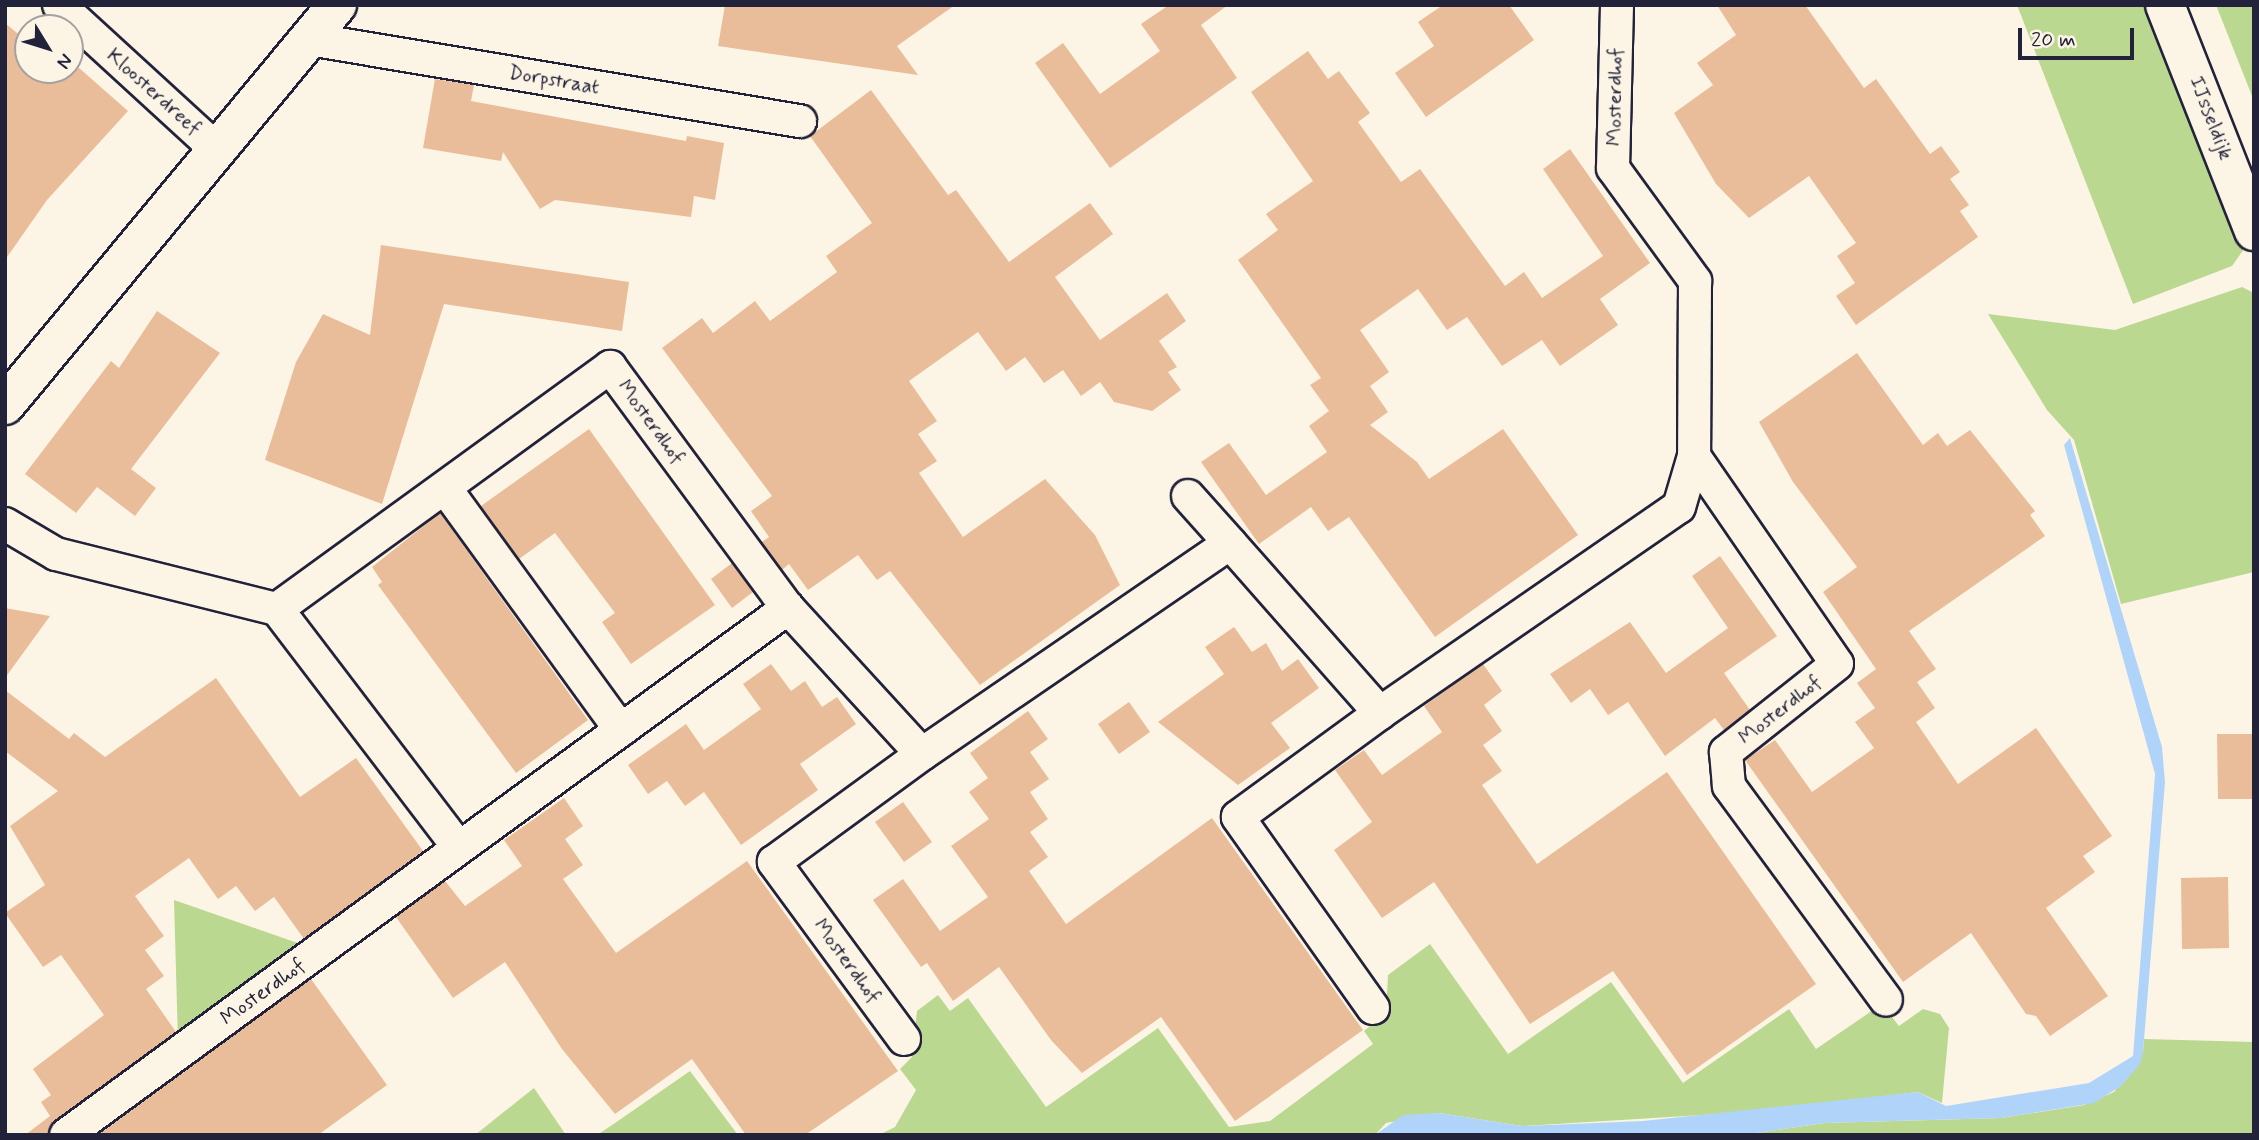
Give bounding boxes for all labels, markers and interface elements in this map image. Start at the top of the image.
north arrow [14,14,84,84]
scale bar [2021,14,2136,58]
text: 20 m [2031,26,2076,54]
street label: Kloosterdreef [101,43,207,141]
street label: Mosterdhof [1602,47,1628,147]
text: N [51,48,78,74]
street label: Dorpstraat [507,60,601,100]
street label: IJsseldijk [2184,73,2238,163]
street label: Mosterdhof [612,375,690,469]
street label: Mosterdhof [1733,670,1827,750]
street label: Mosterdhof [808,914,886,1008]
street label: Mosterdhof [216,953,310,1031]

